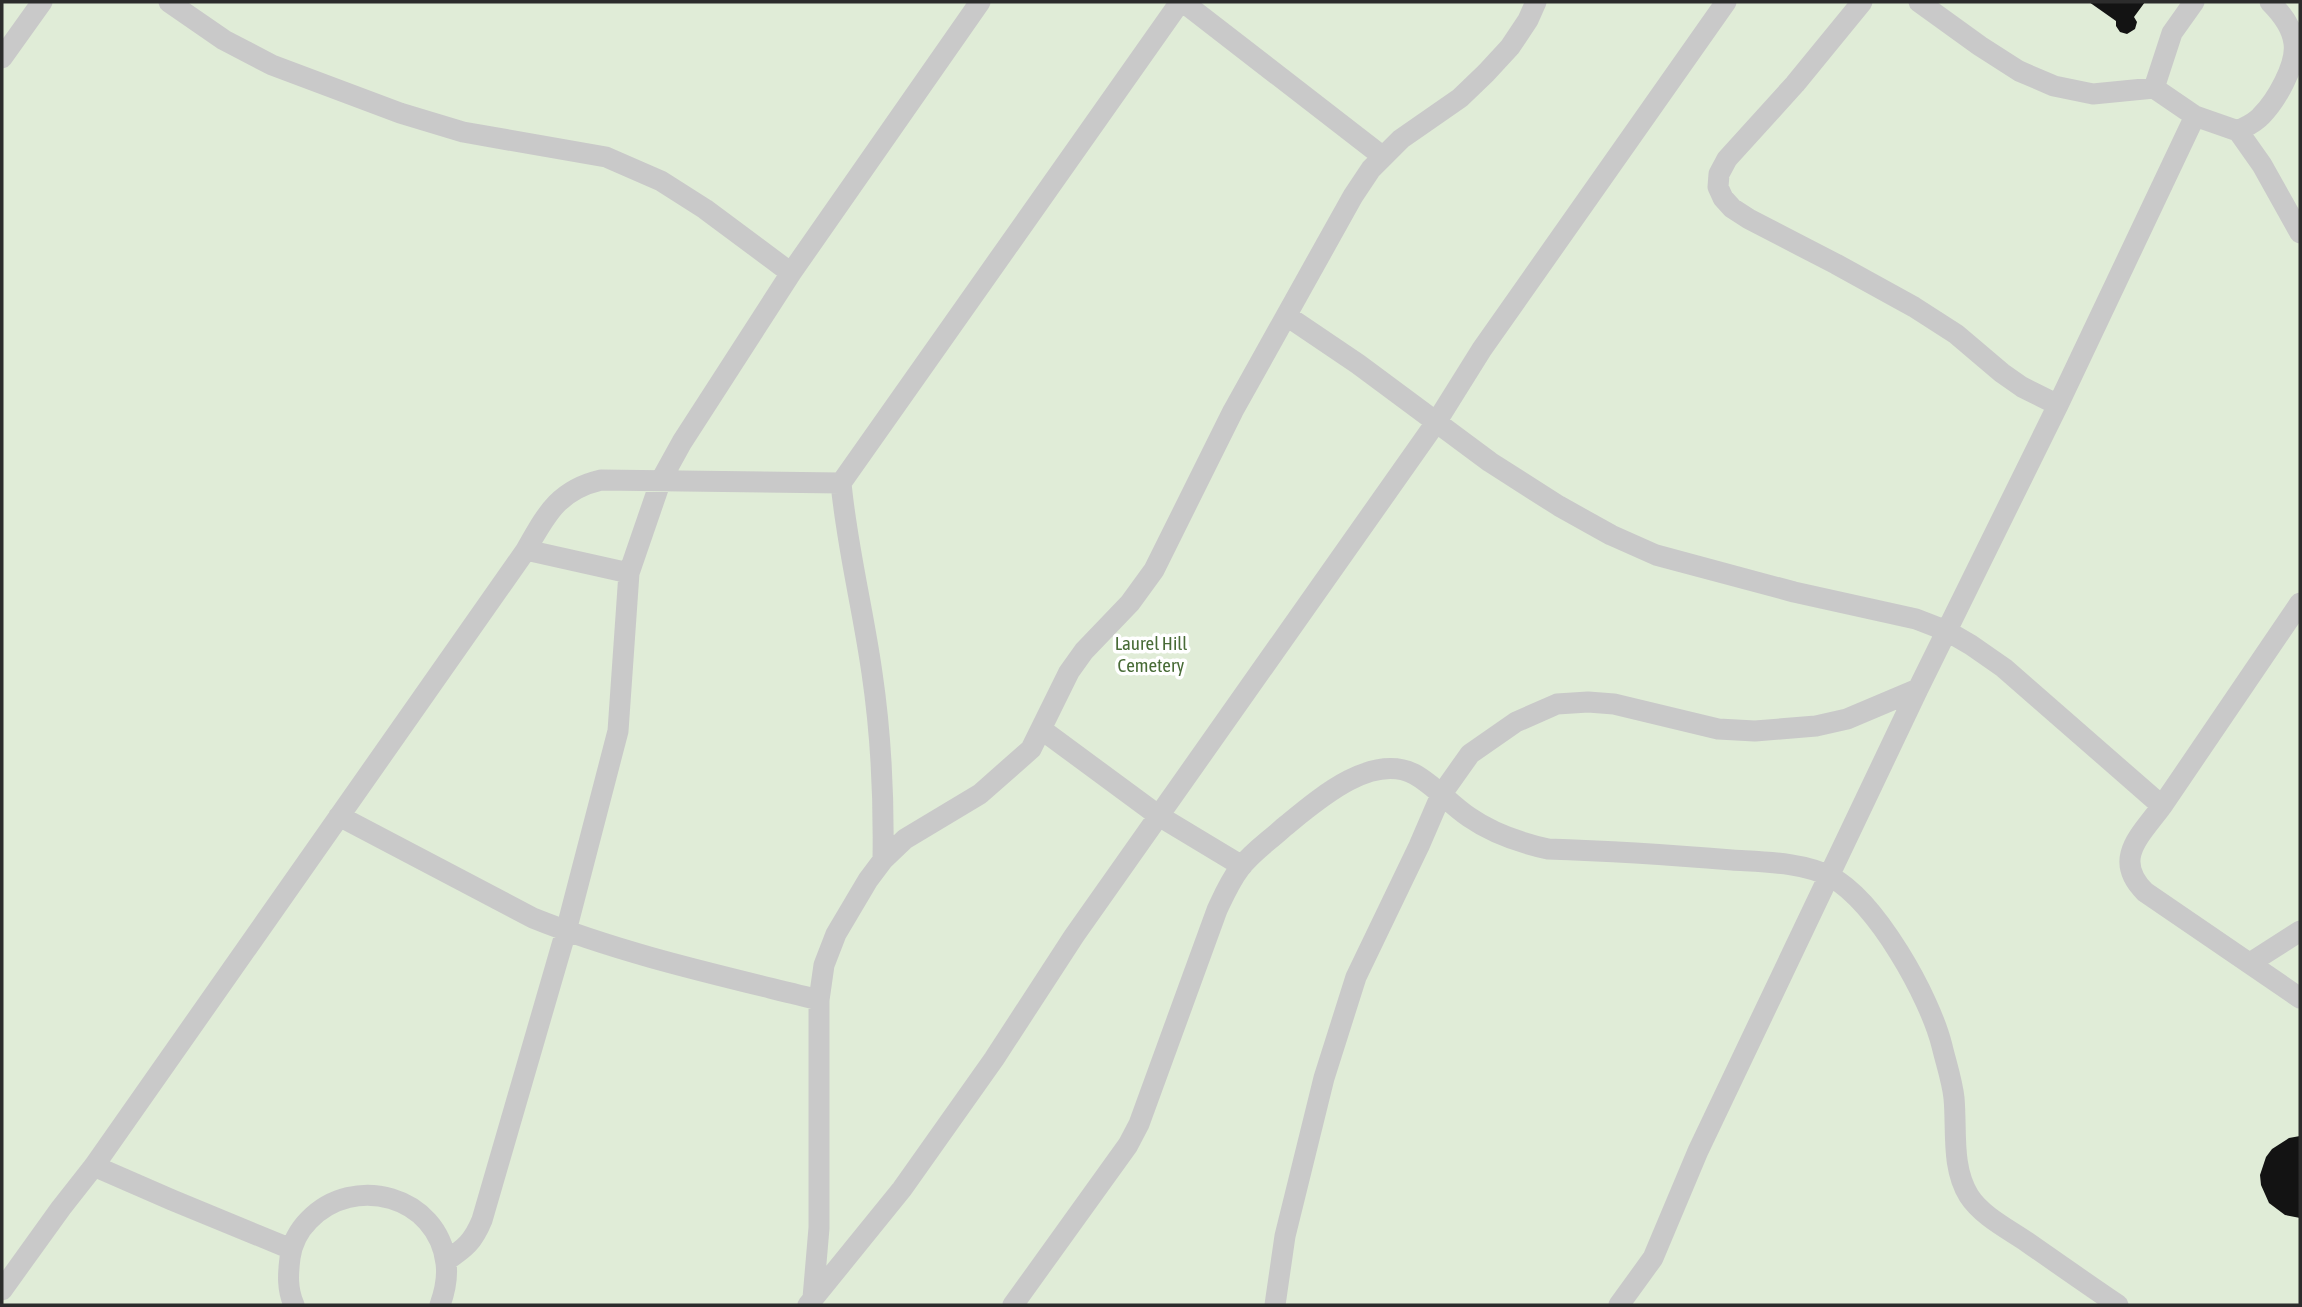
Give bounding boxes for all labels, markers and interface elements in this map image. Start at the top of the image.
park label: Laurel Hill Cemetery [1115,632,1187,676]

